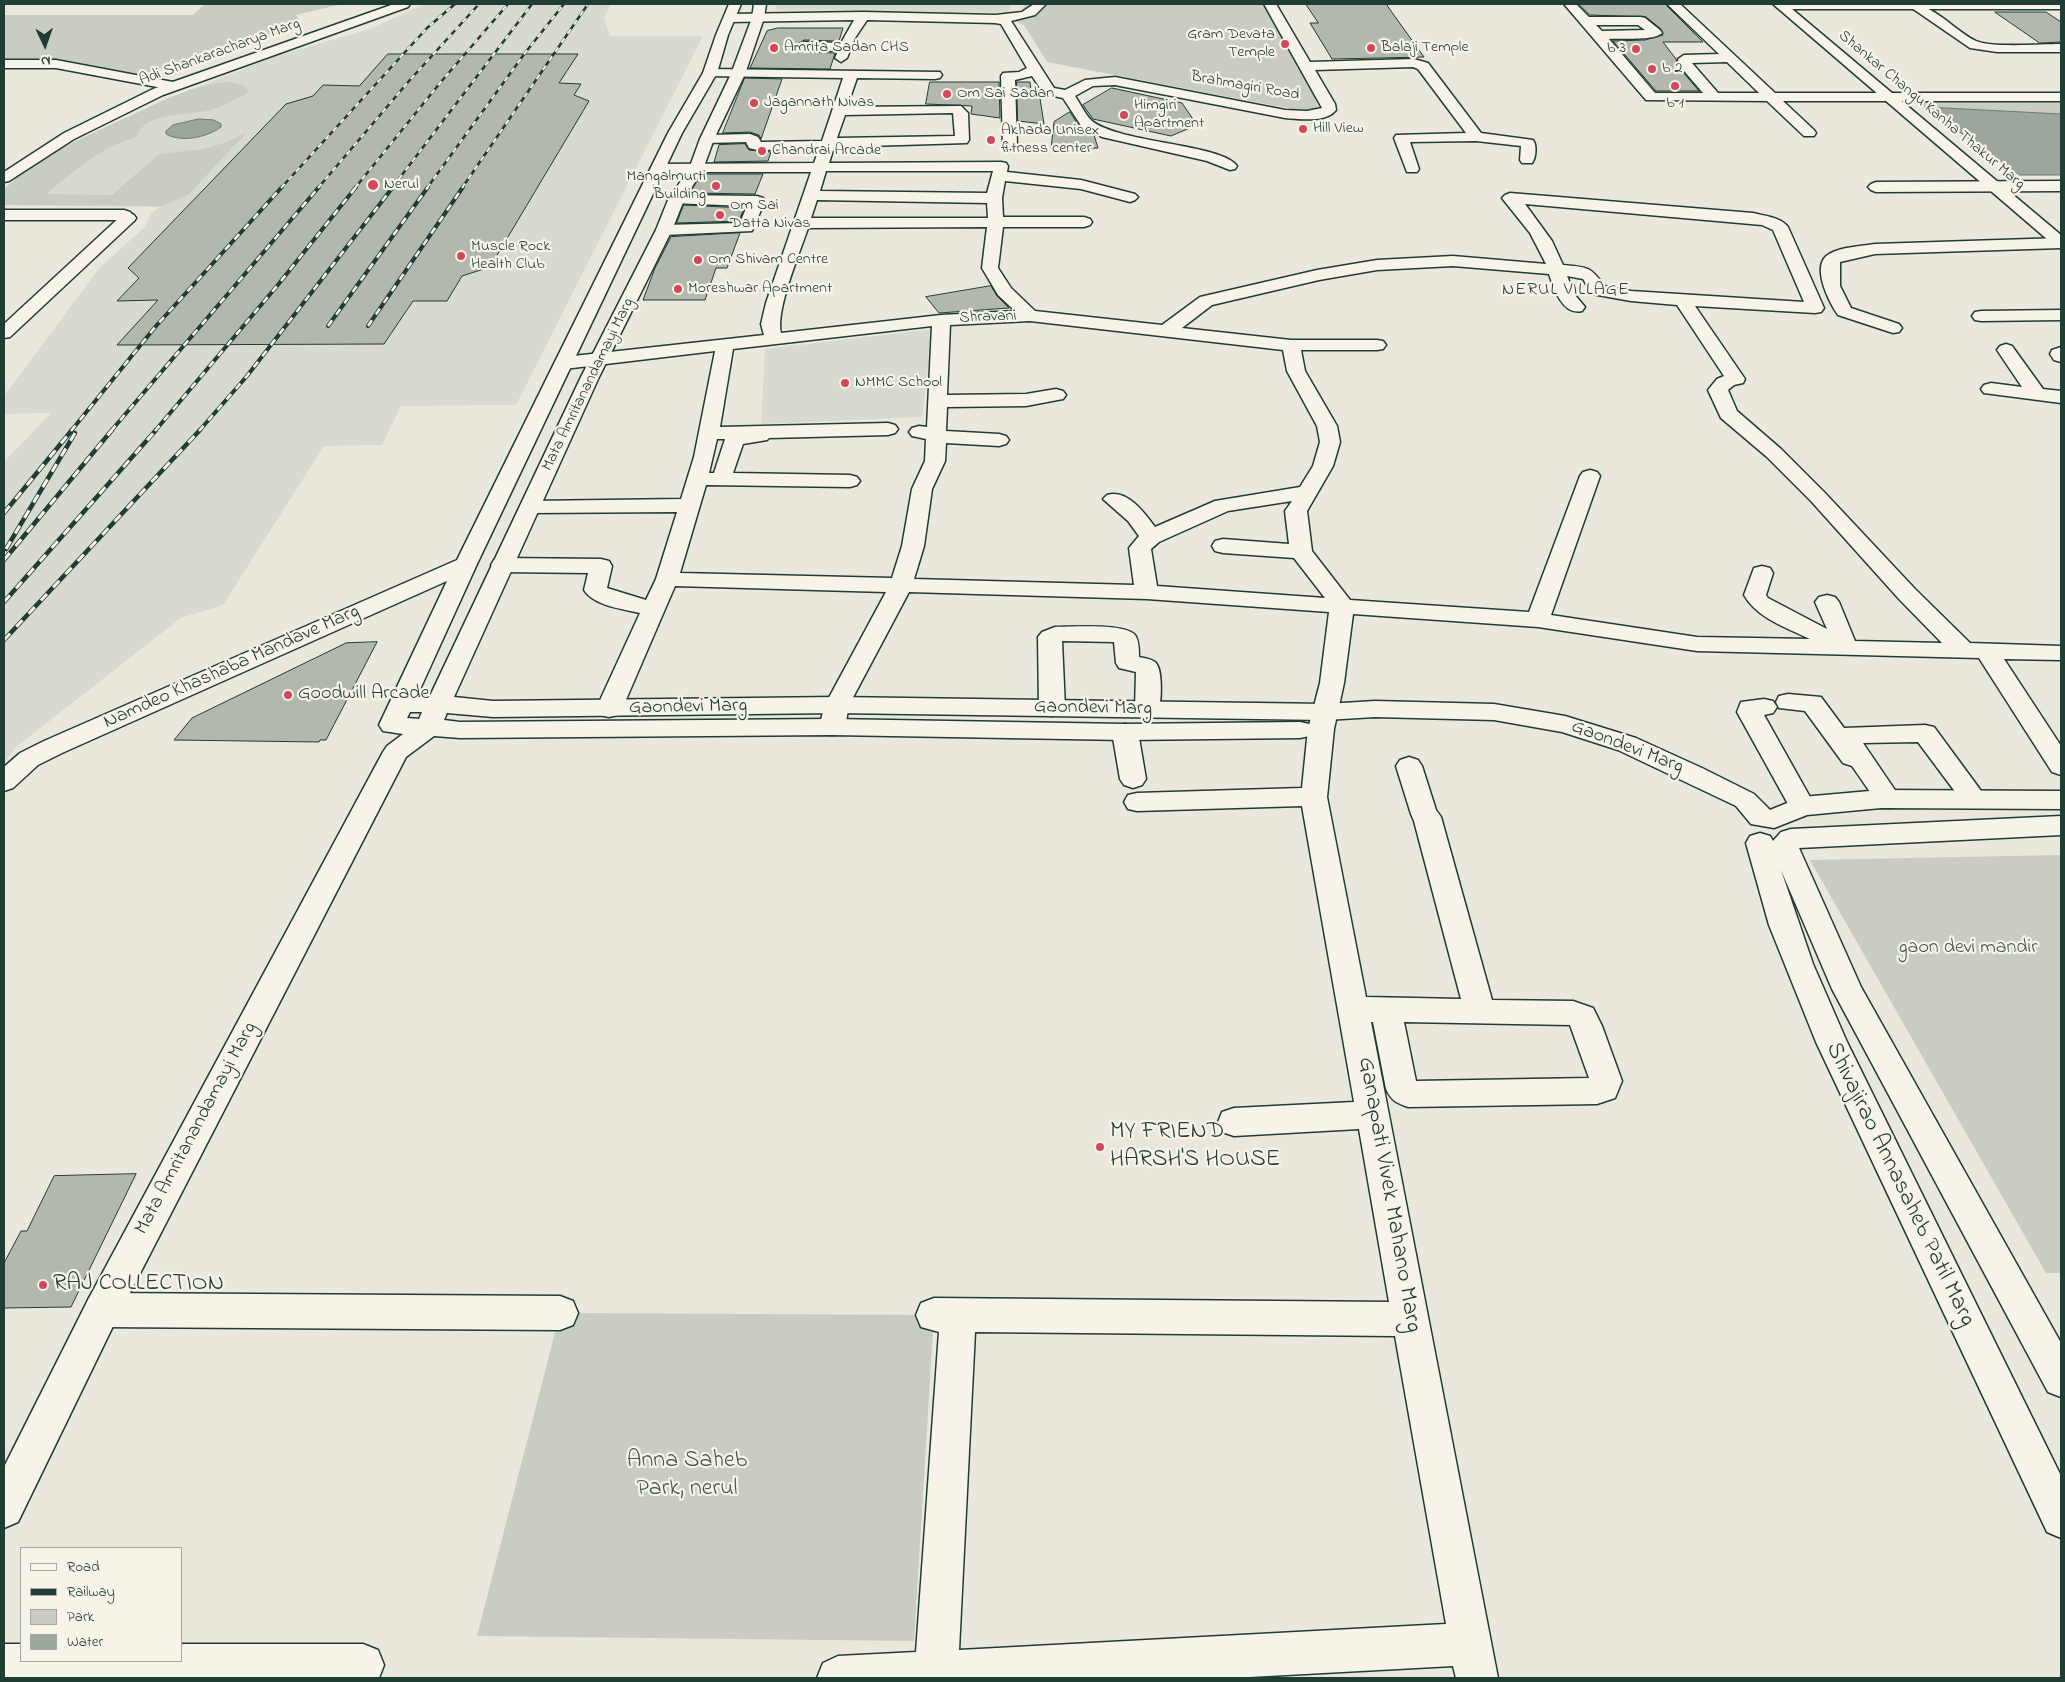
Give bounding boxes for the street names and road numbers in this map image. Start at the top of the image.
street label: Adi Shankaracharya Marg [137,15,303,91]
street label: Shankar Changu Kanha Thakur Marg [1834,27,2028,195]
street label: Brahmagiri Road [1189,68,1301,106]
street label: Mata Amritanandamayi Marg [539,295,639,475]
street label: Shravani [959,307,1017,329]
street label: Namdeo Khashaba Mandave Marg [100,601,364,735]
street label: Gaondevi Marg [629,695,747,721]
street label: Gaondevi Marg [1034,696,1152,722]
street label: Gaondevi Marg [1567,716,1687,780]
street label: Mata Amritanandamayi Marg [131,1019,263,1239]
street label: Shivajirao Annasaheb Patil Marg [1818,1038,1980,1332]
street label: Ganapati Vivek Mahano Marg [1350,1055,1426,1335]

